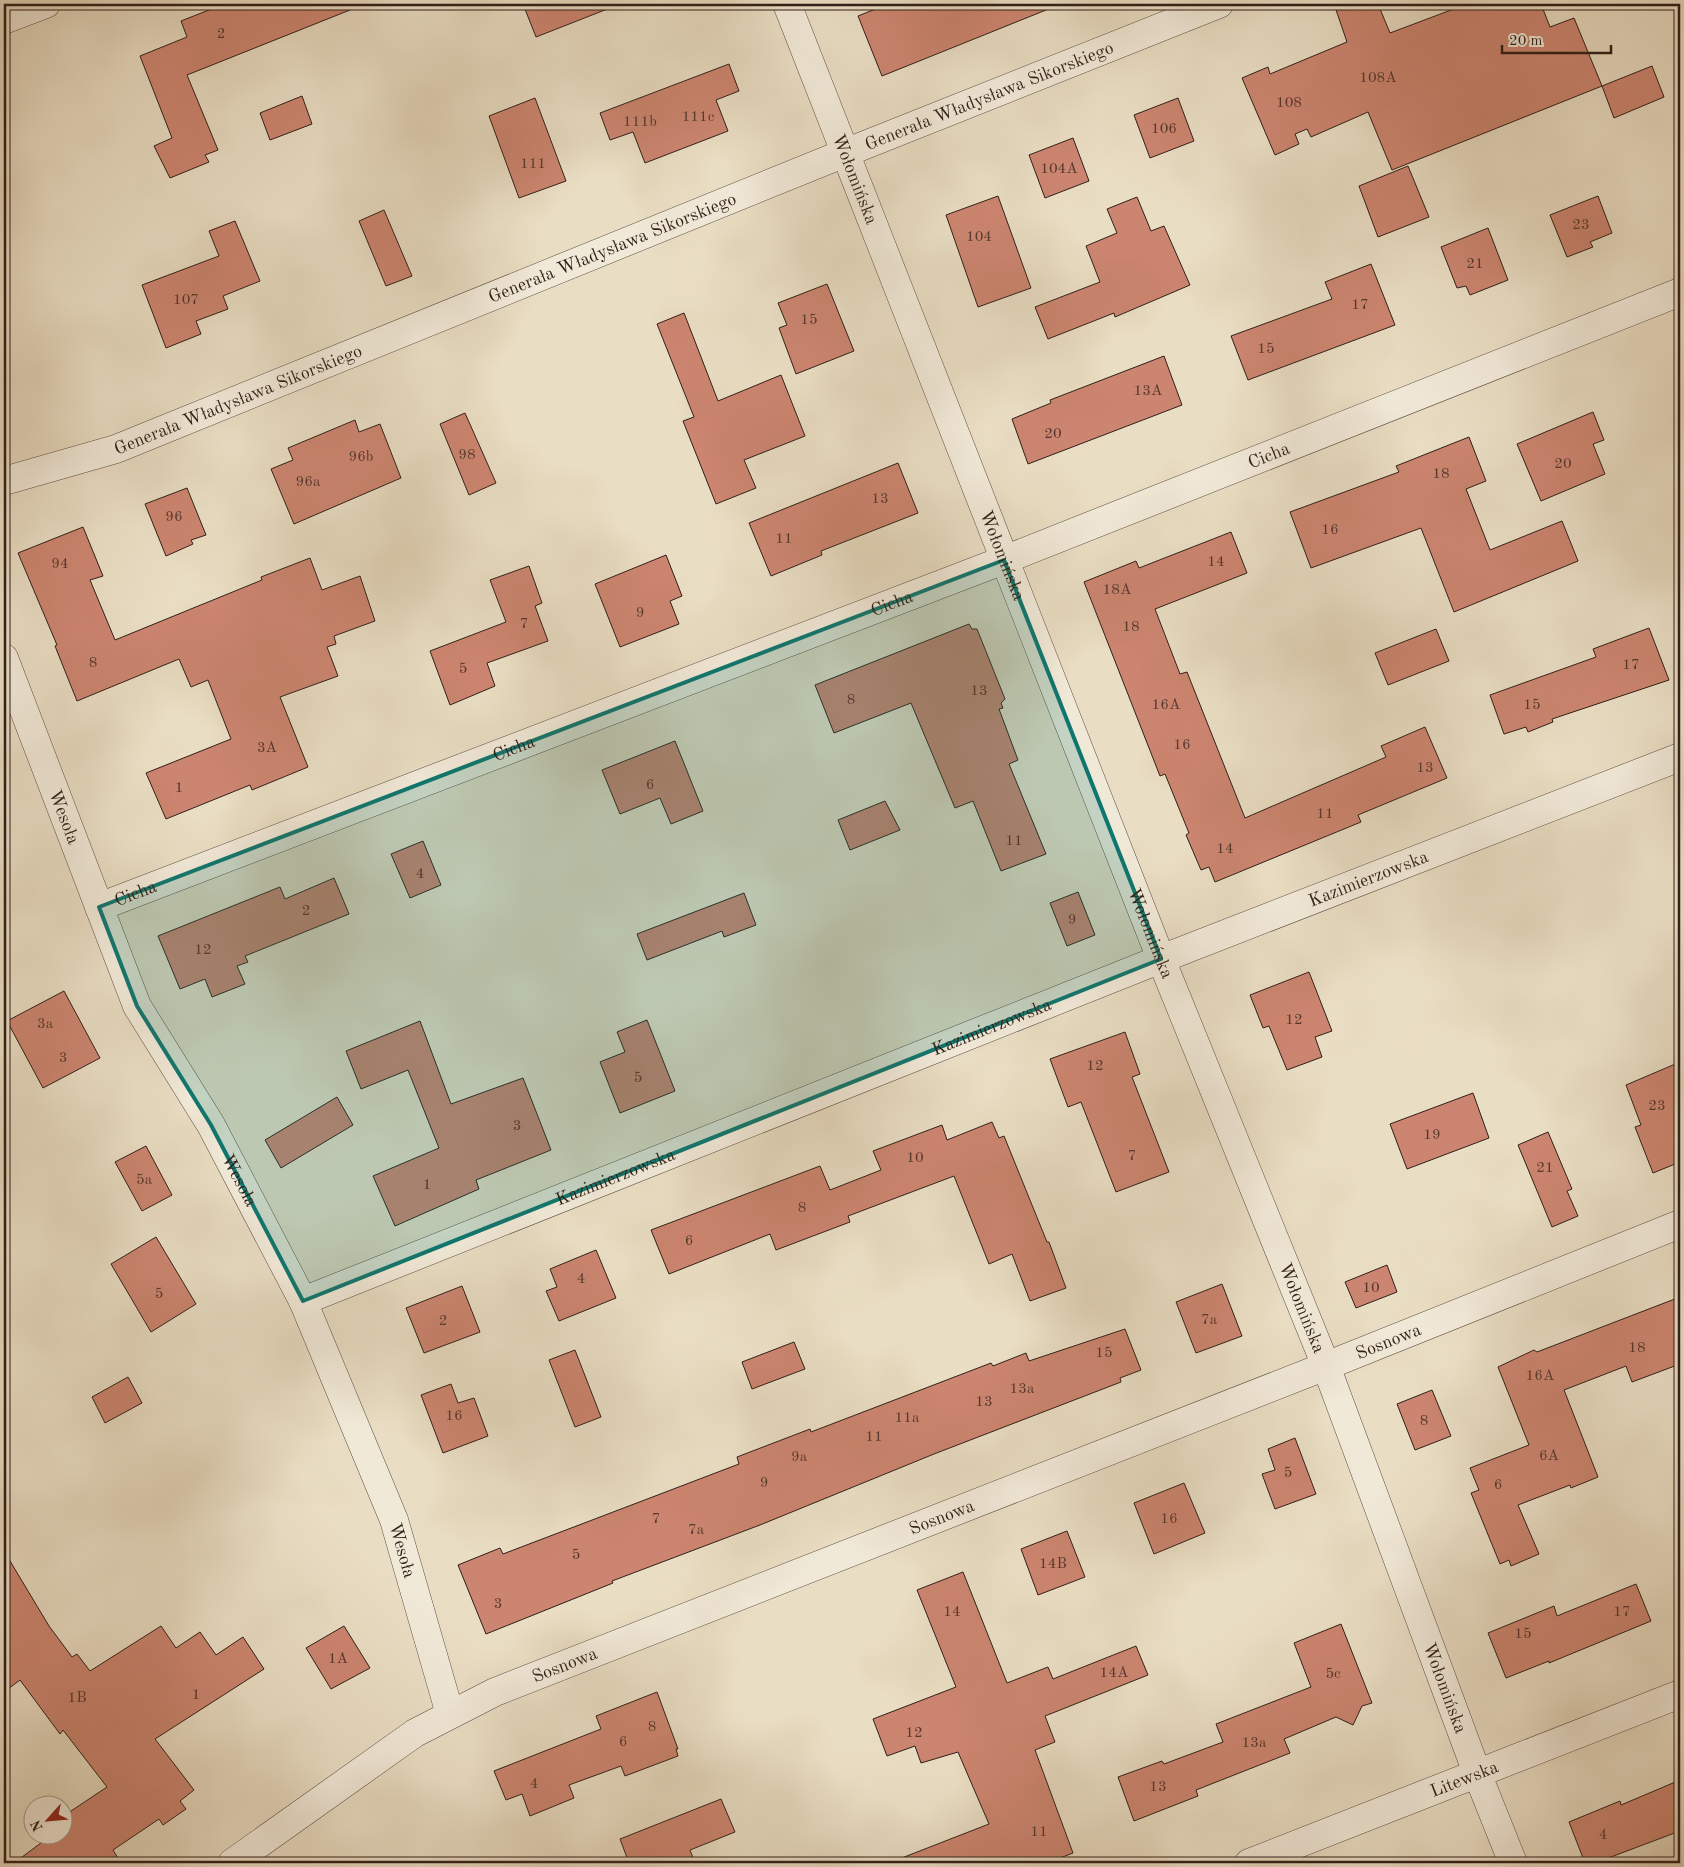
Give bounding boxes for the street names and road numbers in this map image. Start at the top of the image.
street label: Generała Władysława Sikorskiego [863,39,1116,154]
street label: Wołomińska [829,132,880,227]
street label: Generała Władysława Sikorskiego [486,190,739,307]
street label: Generała Władysława Sikorskiego [112,342,365,459]
street label: Cicha [1246,440,1293,472]
street label: Wołomińska [976,508,1028,603]
street label: Cicha [869,588,916,620]
street label: Cicha [490,733,538,765]
street label: Wesoła [45,788,82,847]
street label: Kazimierzowska [1306,848,1431,911]
street label: Cicha [112,878,159,910]
street label: Wołomińska [1124,886,1176,981]
street label: Kazimierzowska [929,996,1054,1059]
street label: Kazimierzowska [553,1146,678,1209]
street label: Wesoła [218,1152,260,1210]
street label: Wołomińska [1275,1261,1328,1356]
street label: Sosnowa [1353,1321,1424,1363]
street label: Sosnowa [907,1497,977,1539]
street label: Wesoła [385,1521,418,1580]
street label: Wołomińska [1419,1640,1469,1736]
street label: Sosnowa [530,1645,600,1687]
street label: Litewska [1428,1758,1501,1801]

